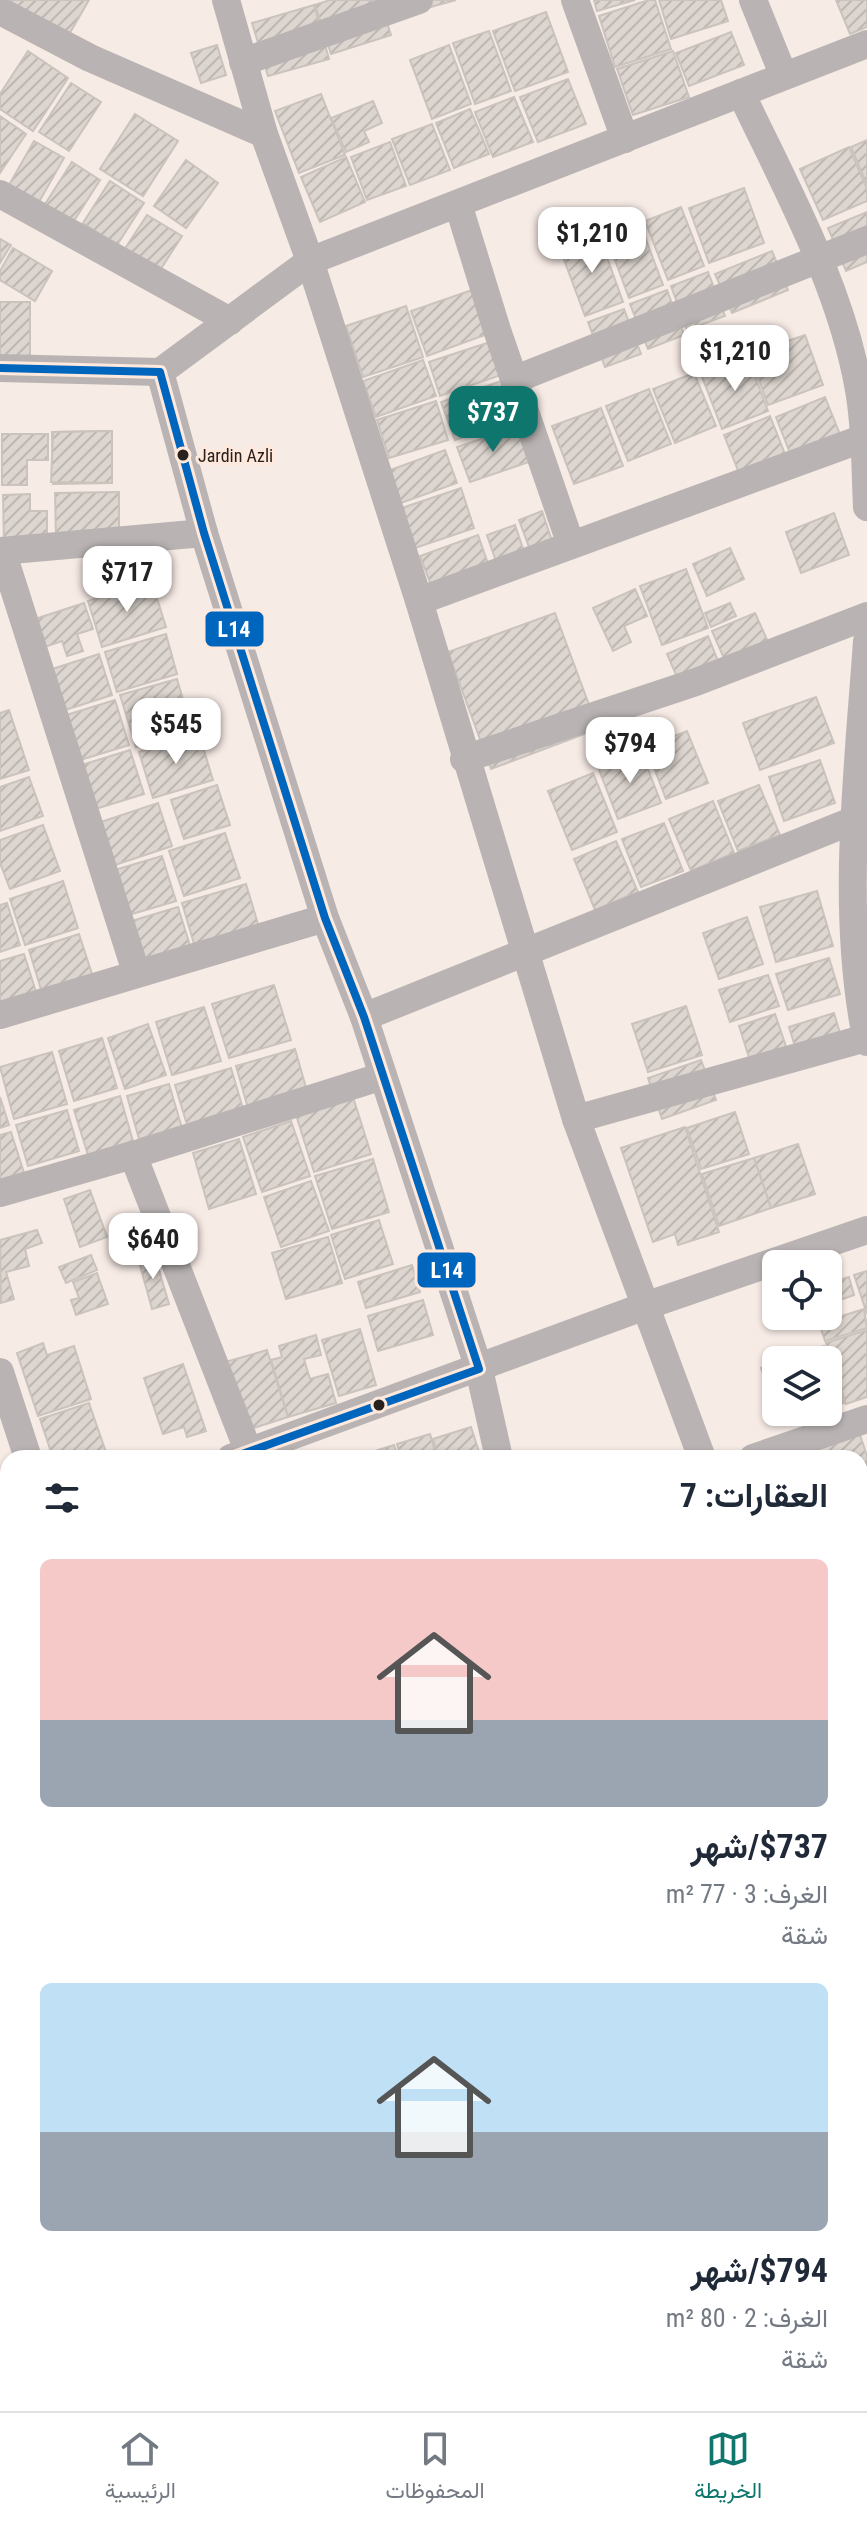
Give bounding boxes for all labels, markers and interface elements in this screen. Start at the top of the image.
pin: $1,210 [527,207,657,275]
text: $1,210 [556,218,628,248]
pin: $1,210 [670,325,800,393]
text: $1,210 [699,336,771,366]
pin: $737 [446,386,540,454]
text: $737 [467,397,519,427]
place label: Jardin Azli [198,445,273,466]
marker: Jardin Azli [175,447,191,463]
pin: $717 [80,546,174,614]
text: $717 [101,557,153,587]
line badge: L14 [204,610,265,648]
text: L14 [218,617,250,642]
pin: $545 [129,698,223,766]
text: $545 [150,709,202,739]
pin: $794 [583,717,677,785]
text: $794 [604,728,656,758]
pin: $640 [106,1213,200,1281]
text: $640 [127,1224,179,1254]
map controls [762,1250,842,1426]
button: locate [762,1250,842,1330]
line badge: L14 [416,1251,477,1289]
text: L14 [431,1258,463,1283]
button: layers [762,1346,842,1426]
unlabelled marker [371,1397,387,1413]
text: العقارات: 7 [680,1475,828,1515]
icon: filters [40,1476,84,1520]
icon: home [362,1611,506,1755]
text: $737/شهر [690,1826,828,1866]
text: الغرف: 3 · 77 m² [666,1879,828,1909]
text: شقة [781,1920,828,1950]
icon: home [362,2035,506,2179]
text: $794/شهر [690,2250,828,2290]
text: الغرف: 2 · 80 m² [666,2303,828,2333]
text: شقة [781,2344,828,2374]
tab: الرئيسية [105,2427,176,2510]
tab: المحفوظات [386,2427,485,2510]
tab: الخريطة [694,2427,762,2510]

